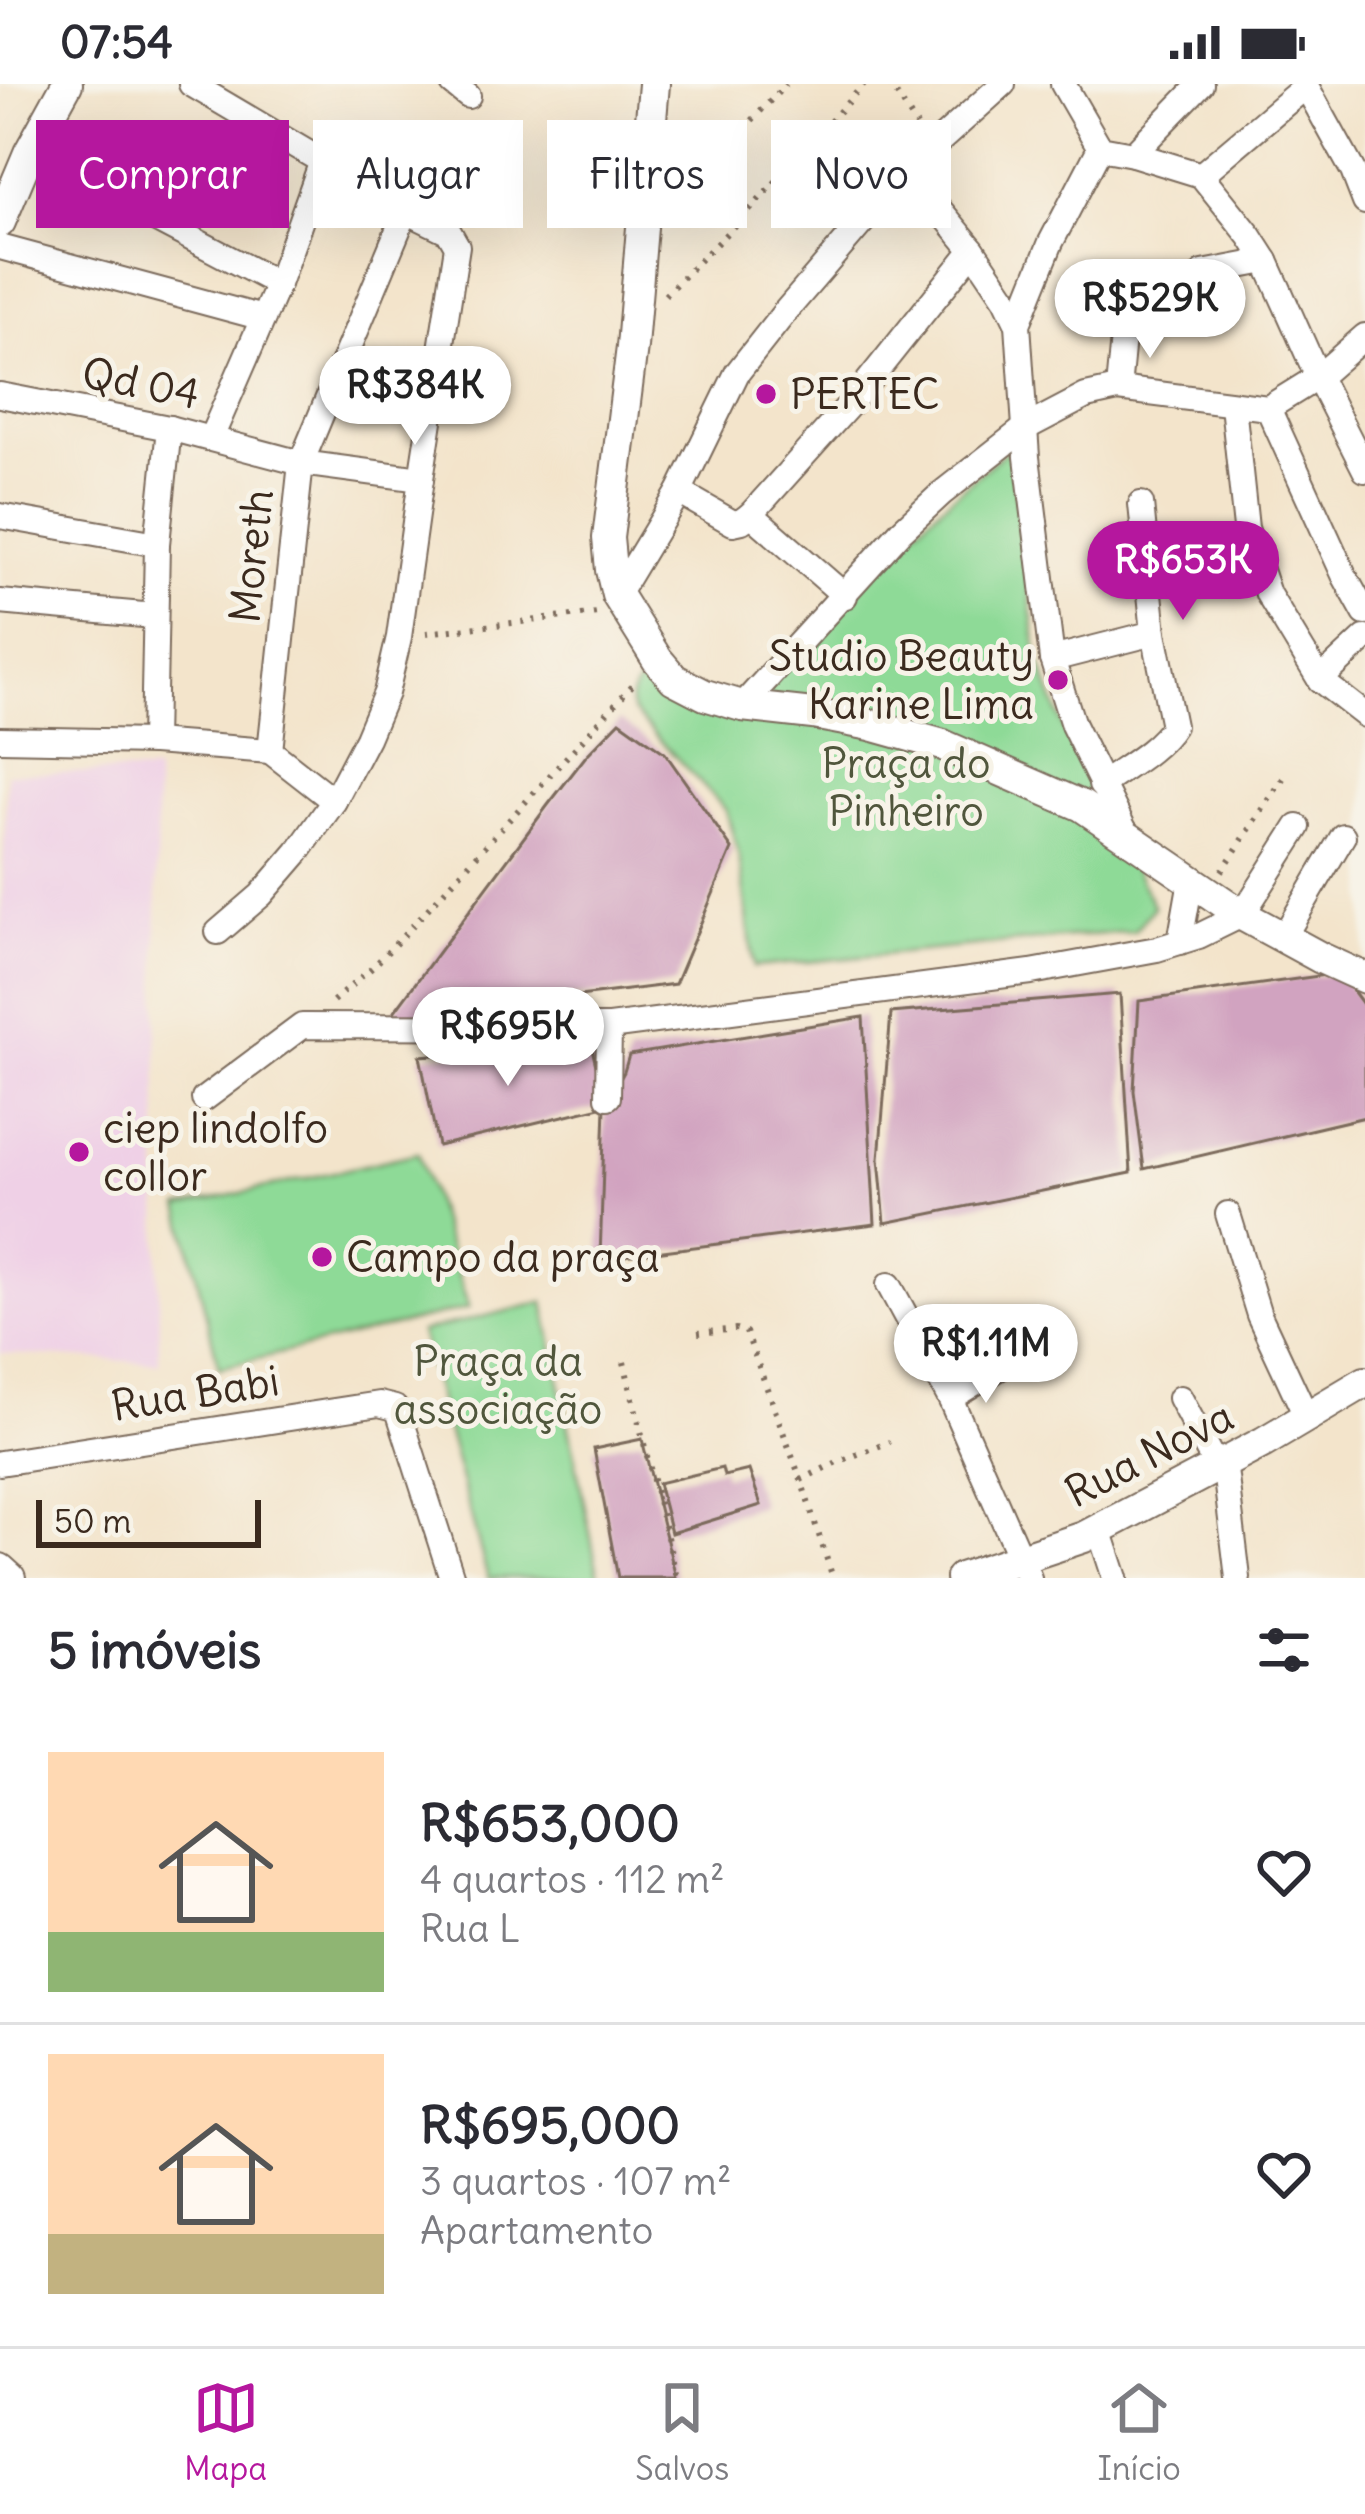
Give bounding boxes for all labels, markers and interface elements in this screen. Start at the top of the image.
text: 07:54 [60,14,173,70]
chip: Comprar [36,120,289,228]
chip: Alugar [313,120,523,228]
chip: Filtros [547,120,747,228]
chip: Novo [771,120,951,228]
pin: R$529K [1052,259,1248,361]
text: R$529K [1082,273,1218,322]
street label: Qd 04 [78,346,204,420]
pin: R$384K [317,346,513,448]
text: R$384K [346,360,484,409]
place label: PERTEC [790,368,939,420]
marker: PERTEC [753,381,779,407]
street label: Moreth [218,487,284,625]
pin: R$653K [1085,521,1281,623]
text: R$653K [1114,535,1252,584]
place label: Studio Beauty Karine Lima [769,630,1034,730]
marker: Studio Beauty Karine Lima [1045,667,1071,693]
park label: Praça do Pinheiro [821,737,991,837]
pin: R$695K [410,987,606,1089]
text: R$695K [439,1001,577,1050]
place label: ciep lindolfo collor [103,1102,328,1202]
marker: ciep lindolfo collor [66,1139,92,1165]
place label: Campo da praça [346,1231,660,1283]
marker: Campo da praça [309,1244,335,1270]
pin: R$1.11M [875,1304,1097,1406]
text: R$1.11M [921,1318,1051,1367]
park label: Praça da associação [394,1335,602,1435]
street label: Rua Babi [108,1354,282,1432]
street label: Rua Nova [1056,1390,1242,1518]
scale bar [36,1494,261,1547]
text: 50 m [54,1500,131,1542]
icon: filters [1251,1617,1317,1683]
text: 5 imóveis [48,1618,261,1682]
text: R$653,000 [420,1791,680,1855]
icon: home [144,1800,288,1944]
icon: heart [1251,1839,1317,1905]
text: 4 quartos · 112 m² [420,1855,725,1904]
text: Rua L [420,1904,520,1953]
text: R$695,000 [420,2093,680,2157]
icon: home [144,2102,288,2246]
icon: heart [1251,2141,1317,2207]
text: 3 quartos · 107 m² [420,2157,732,2206]
text: Apartamento [420,2206,653,2255]
tab: Mapa [184,2375,267,2489]
tab: Salvos [635,2375,729,2489]
tab: Início [1098,2375,1181,2489]

